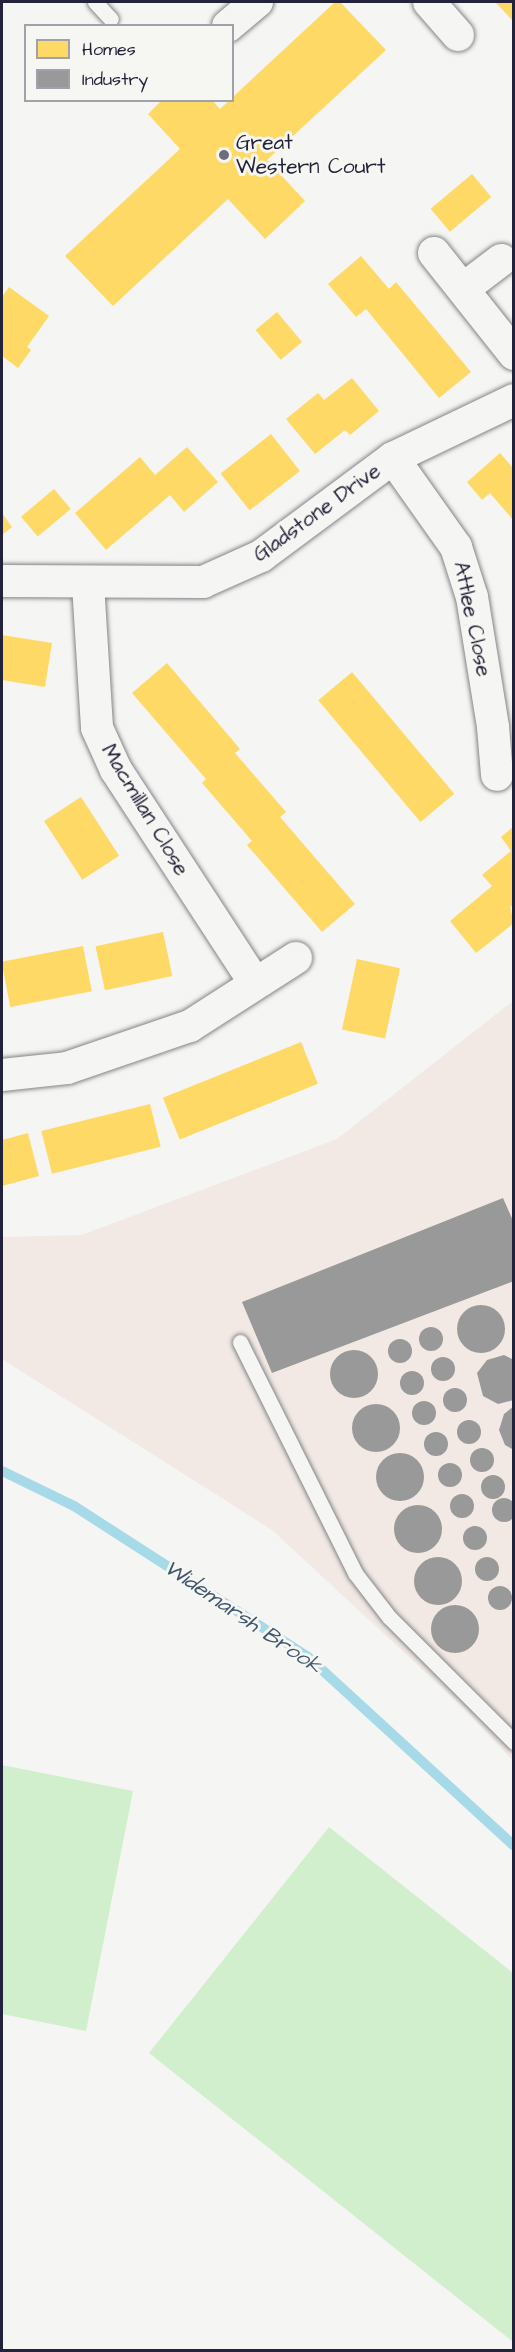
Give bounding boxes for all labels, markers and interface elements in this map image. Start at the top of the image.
legend [24,24,234,102]
text: Homes [82,37,136,62]
text: Industry [82,67,148,92]
place label: Great Western Court [236,130,385,180]
marker: Great Western Court [217,148,231,162]
street label: Gladstone Drive [248,458,386,568]
street label: Attlee Close [448,559,496,679]
street label: Macmillan Close [96,740,194,880]
water label: Widemarsh Brook [159,1554,327,1680]

